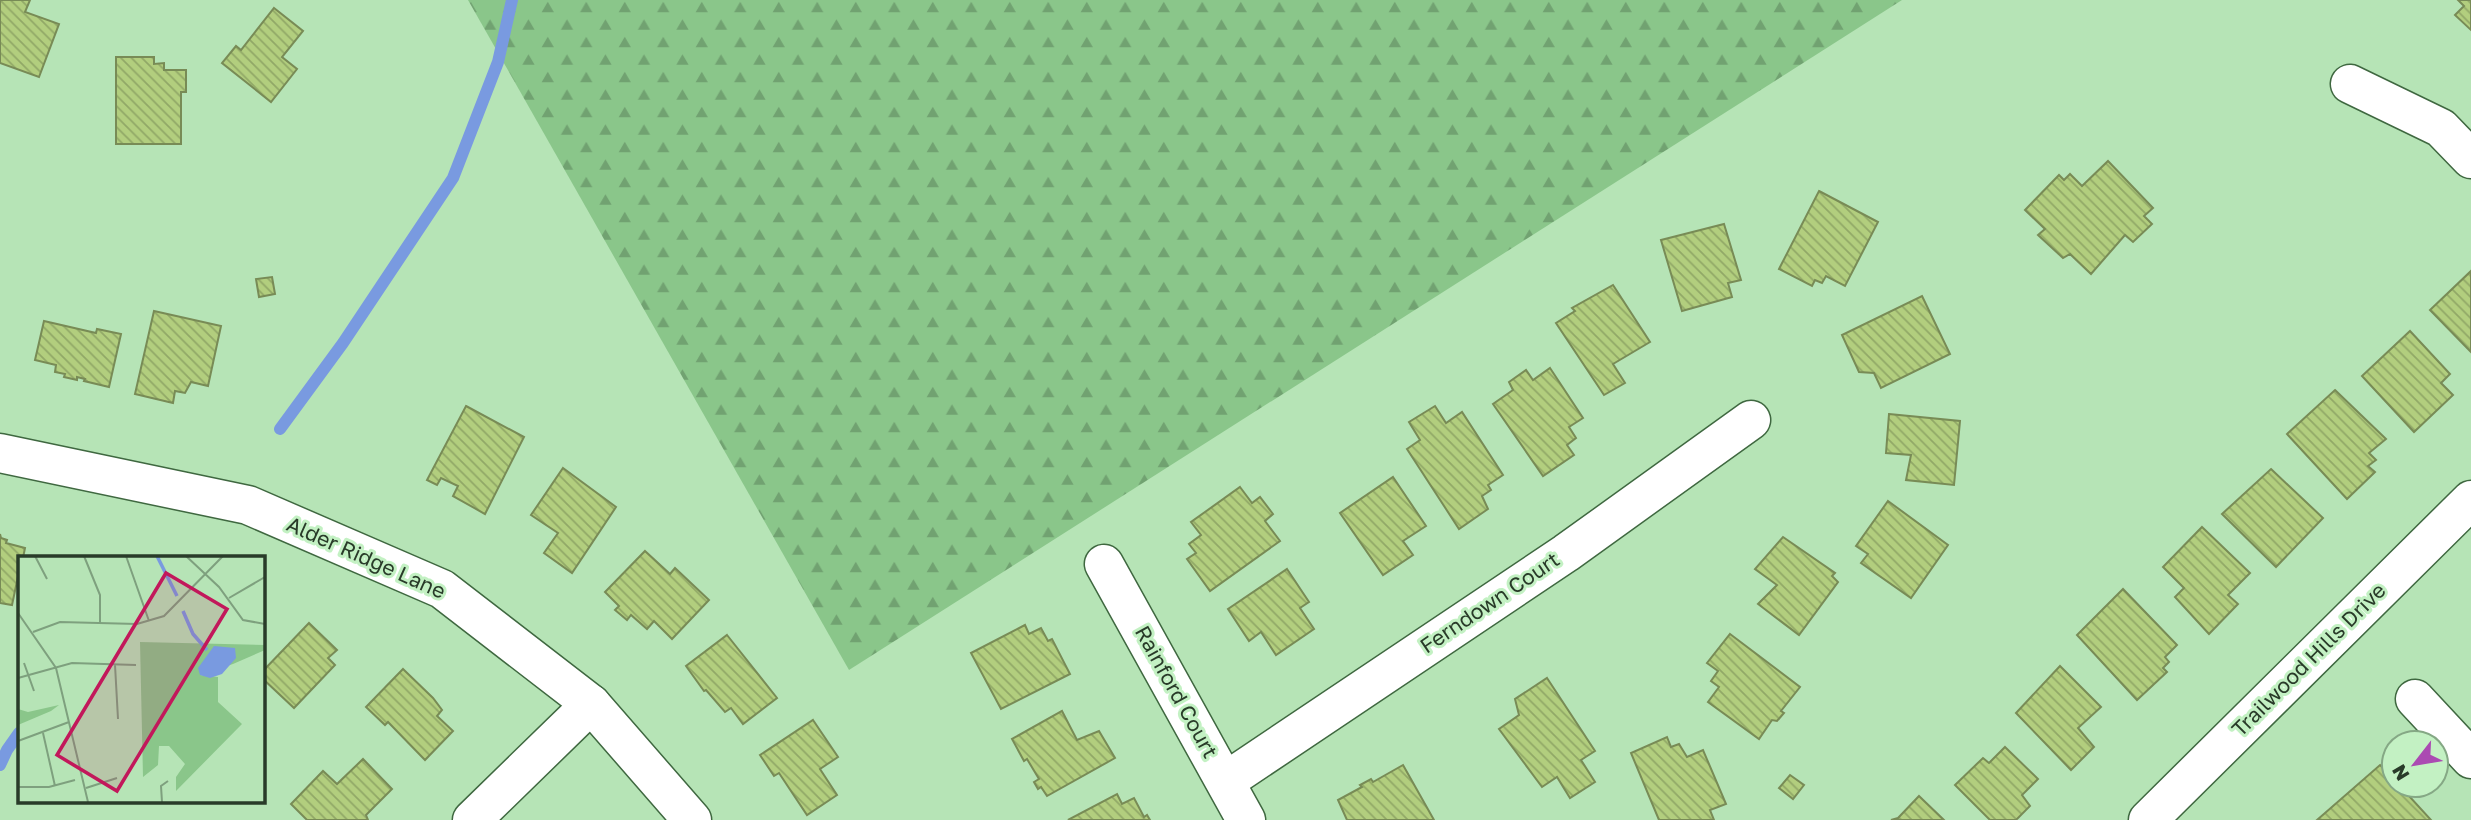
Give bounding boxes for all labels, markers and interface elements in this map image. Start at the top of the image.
street label: Alder Ridge Lane [283,510,450,604]
street label: Ferndown Court [1415,546,1564,658]
inset map [18,556,264,802]
street label: Trailwood Hills Drive [2226,577,2391,742]
street label: Rainford Court [1130,621,1224,762]
north arrow [2380,729,2450,799]
text: N [2386,761,2414,785]

